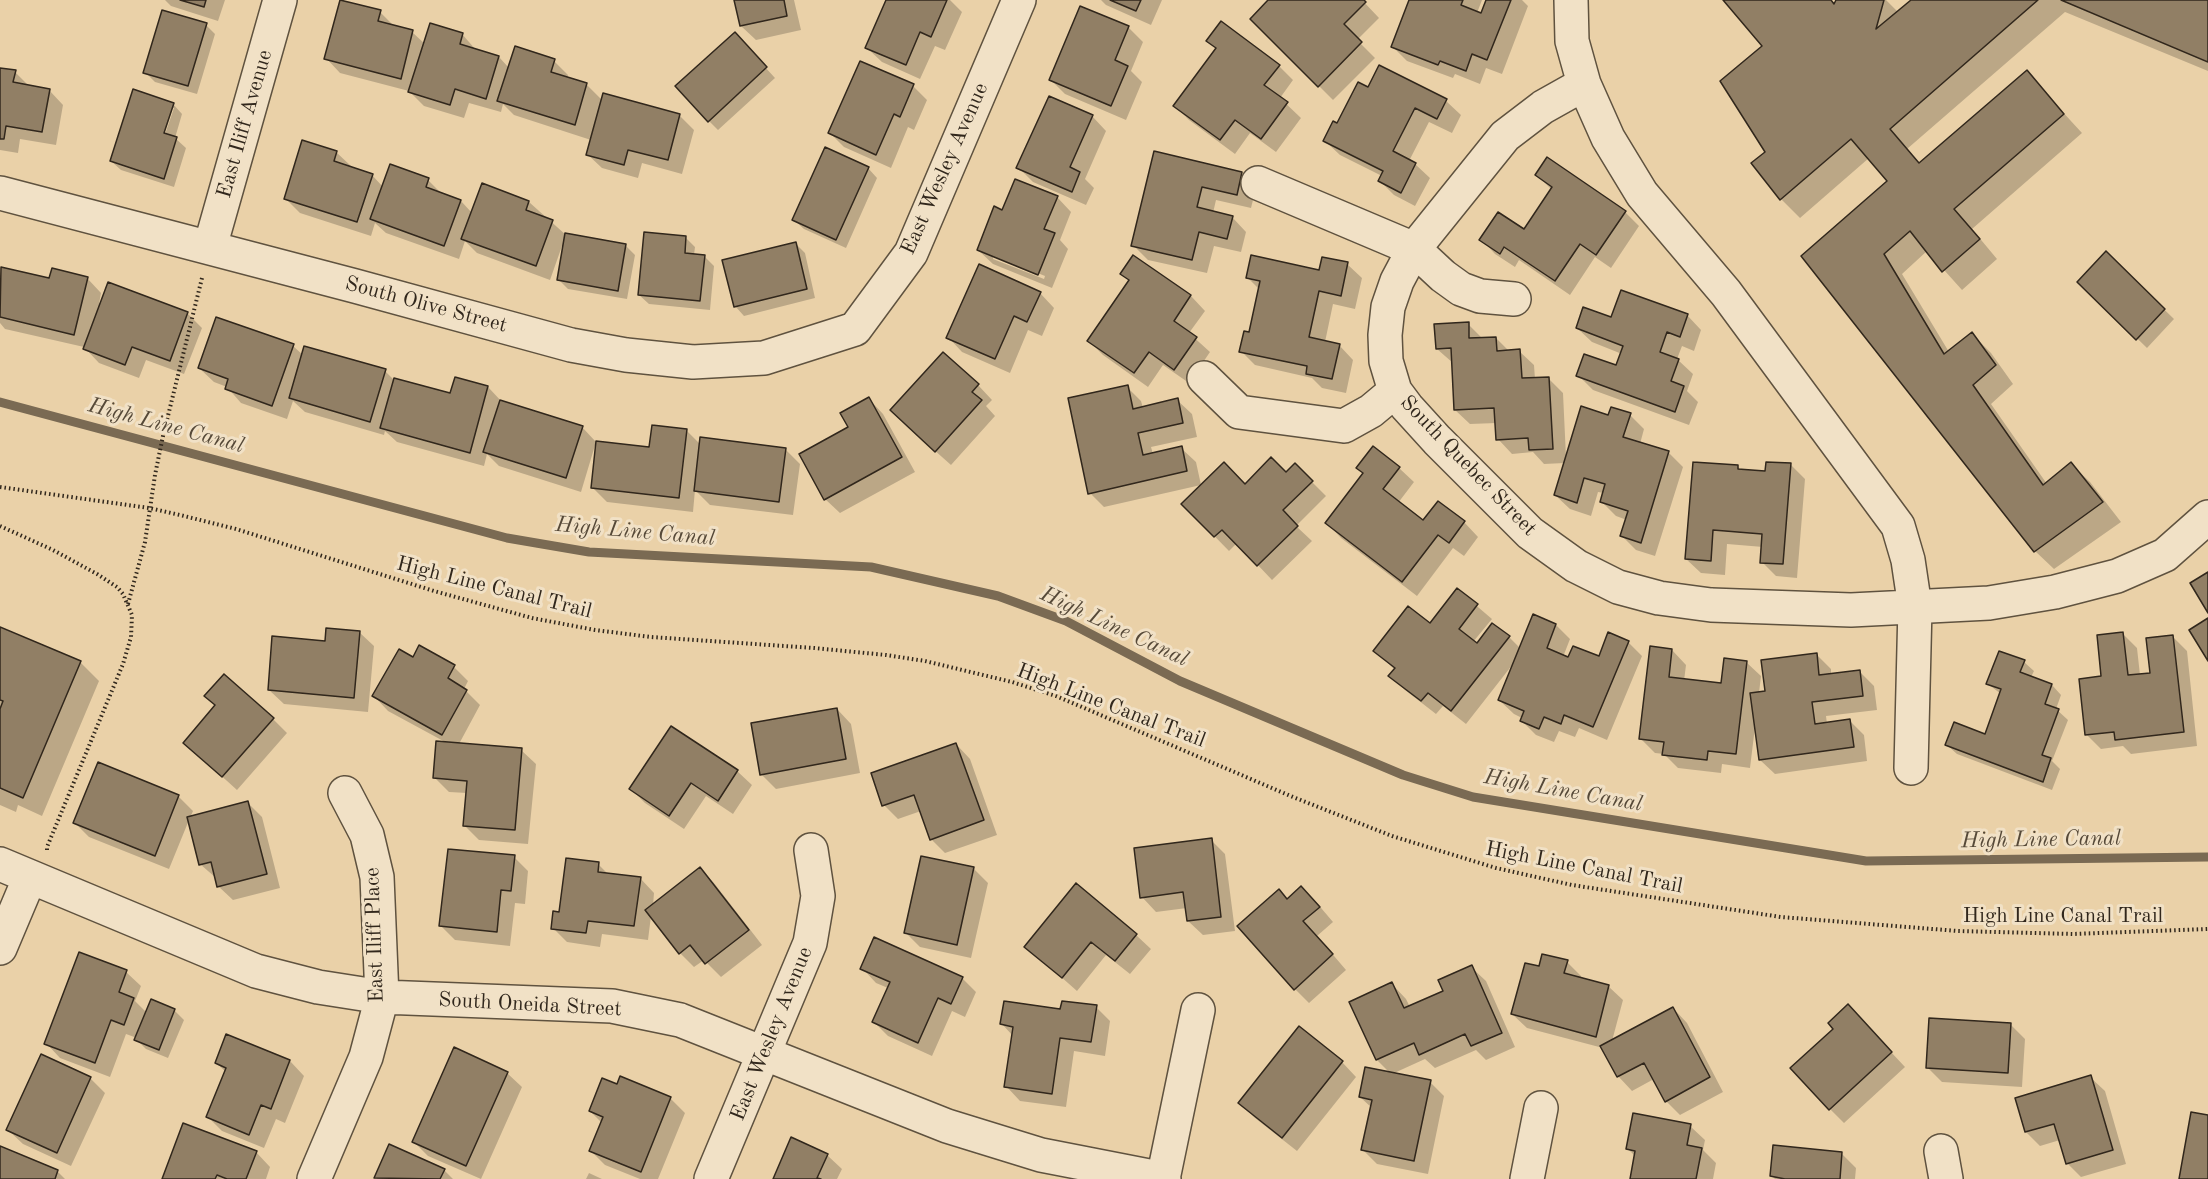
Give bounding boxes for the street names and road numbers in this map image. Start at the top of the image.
street label: East Iliff Avenue [212,47,278,201]
street label: East Wesley Avenue [896,79,994,259]
street label: South Olive Street [342,271,510,339]
street label: South Quebec Street [1394,390,1542,542]
street label: High Line Canal Trail [394,552,594,624]
street label: High Line Canal Trail [1013,658,1209,754]
street label: High Line Canal Trail [1483,837,1685,899]
street label: East Iliff Place [360,867,390,1003]
street label: High Line Canal Trail [1963,903,2163,929]
street label: East Wesley Avenue [726,943,818,1125]
street label: South Oneida Street [438,988,622,1022]

